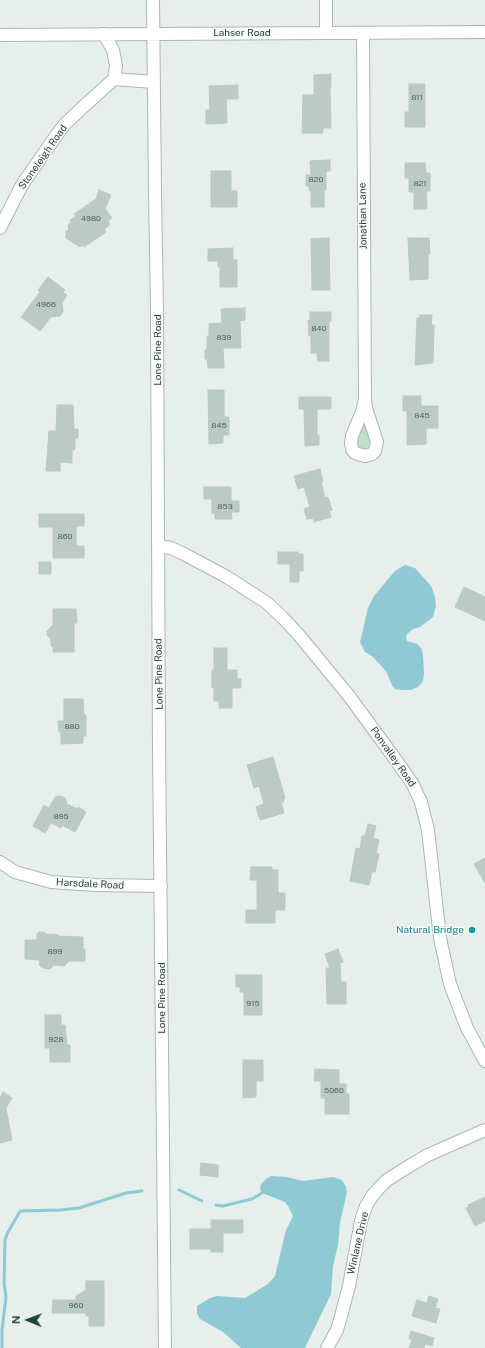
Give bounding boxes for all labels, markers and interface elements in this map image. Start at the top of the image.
street label: Lahser Road [213,27,271,39]
house number: 811 [411,93,423,103]
street label: Stoneleigh Road [16,122,70,192]
house number: 820 [309,175,323,185]
house number: 821 [413,179,427,189]
street label: Jonathan Lane [356,183,370,249]
house number: 4980 [81,214,101,224]
house number: 4966 [36,300,56,310]
street label: Lone Pine Road [152,314,164,386]
house number: 840 [311,324,327,334]
house number: 839 [216,333,232,343]
house number: 845 [414,411,430,421]
house number: 845 [211,421,227,431]
house number: 853 [217,502,233,512]
house number: 860 [58,532,72,542]
street label: Lone Pine Road [152,638,166,710]
house number: 880 [64,722,80,732]
street label: Ponvalley Road [368,725,418,789]
house number: 895 [53,812,69,822]
street label: Harsdale Road [56,876,124,892]
place label: Natural Bridge [396,924,464,936]
marker: Natural Bridge [467,925,477,935]
house number: 899 [47,947,63,957]
street label: Lone Pine Road [156,962,168,1034]
house number: 915 [246,999,260,1009]
house number: 928 [49,1035,63,1045]
house number: 5060 [324,1086,344,1096]
street label: Winlane Drive [345,1210,371,1276]
north arrow [8,1300,48,1340]
house number: 960 [69,1301,83,1311]
text: N [10,1315,22,1324]

